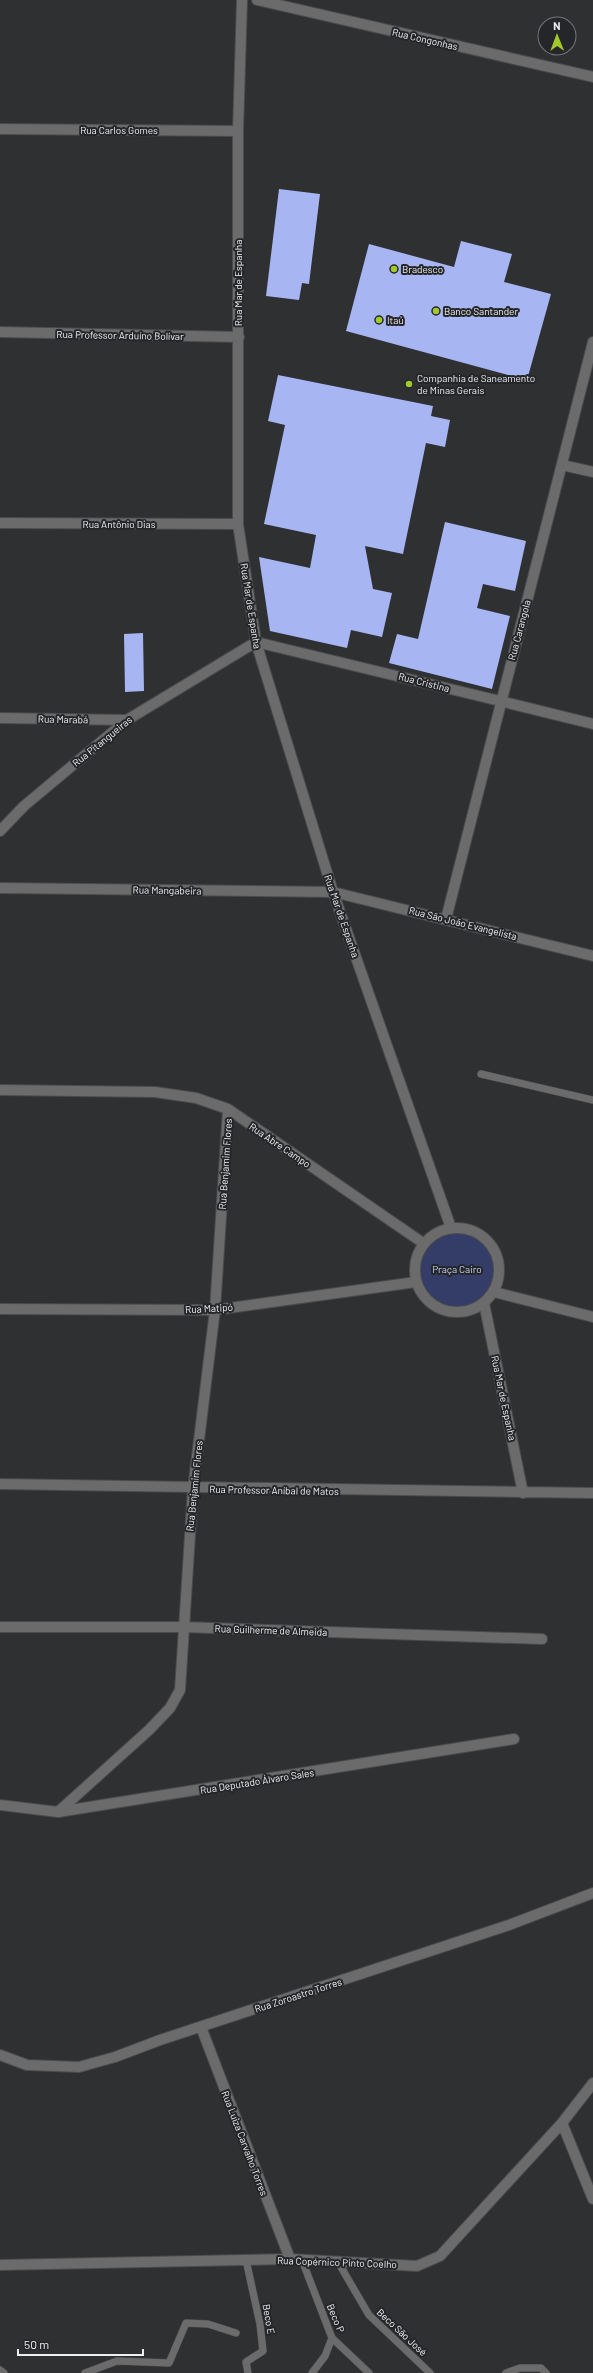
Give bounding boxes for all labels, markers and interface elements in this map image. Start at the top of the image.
north arrow [537,16,577,56]
text: N [553,19,561,32]
street label: Rua Congonhas [391,26,459,52]
street label: Rua Carlos Gomes [80,124,158,136]
street label: Rua Mar de Espanha [232,240,244,326]
place label: Bradesco [402,263,443,275]
marker: Bradesco [389,264,399,274]
place label: Banco Santander [444,305,518,317]
marker: Banco Santander [431,306,441,316]
place label: Itaú [387,314,404,326]
marker: Itaú [374,315,384,325]
street label: Rua Professor Arduíno Bolívar [56,328,184,342]
place label: Companhia de Saneamento de Minas Gerais [417,372,535,396]
marker: Companhia de Saneamento de Minas Gerais [404,379,414,389]
street label: Rua Antônio Dias [83,518,156,530]
street label: Rua Mar de Espanha [238,562,264,650]
street label: Rua Carangola [505,598,533,662]
street label: Rua Cristina [397,670,451,694]
street label: Rua Marabá [38,713,88,725]
street label: Rua Pitangueiras [70,713,134,769]
street label: Rua Mar de Espanha [322,873,362,959]
street label: Rua Mangabeira [133,883,201,897]
street label: Rua São João Evangelista [408,904,518,942]
street label: Rua Benjamim Flores [216,1118,234,1210]
street label: Rua Abre Campo [247,1120,313,1170]
park label: Praça Cairo [432,1263,482,1275]
street label: Rua Matipó [185,1301,233,1315]
street label: Rua Mar de Espanha [489,1354,519,1442]
street label: Rua Benjamim Flores [183,1440,205,1532]
street label: Rua Professor Aníbal de Matos [209,1483,339,1497]
street label: Rua Guilherme de Almeida [215,1622,327,1638]
street label: Rua Deputado Álvaro Sales [199,1766,315,1796]
street label: Rua Zoroastro Torres [253,1975,343,2015]
street label: Rua Luiza Carvalho Torres [219,2089,271,2197]
street label: Rua Copérnico Pinto Coelho [277,2254,397,2270]
street label: Beco P [325,2302,347,2334]
street label: Beco E [260,2303,278,2335]
street label: Beco São José [375,2306,429,2358]
scale bar [18,2331,143,2357]
text: 50 m [24,2337,49,2351]

